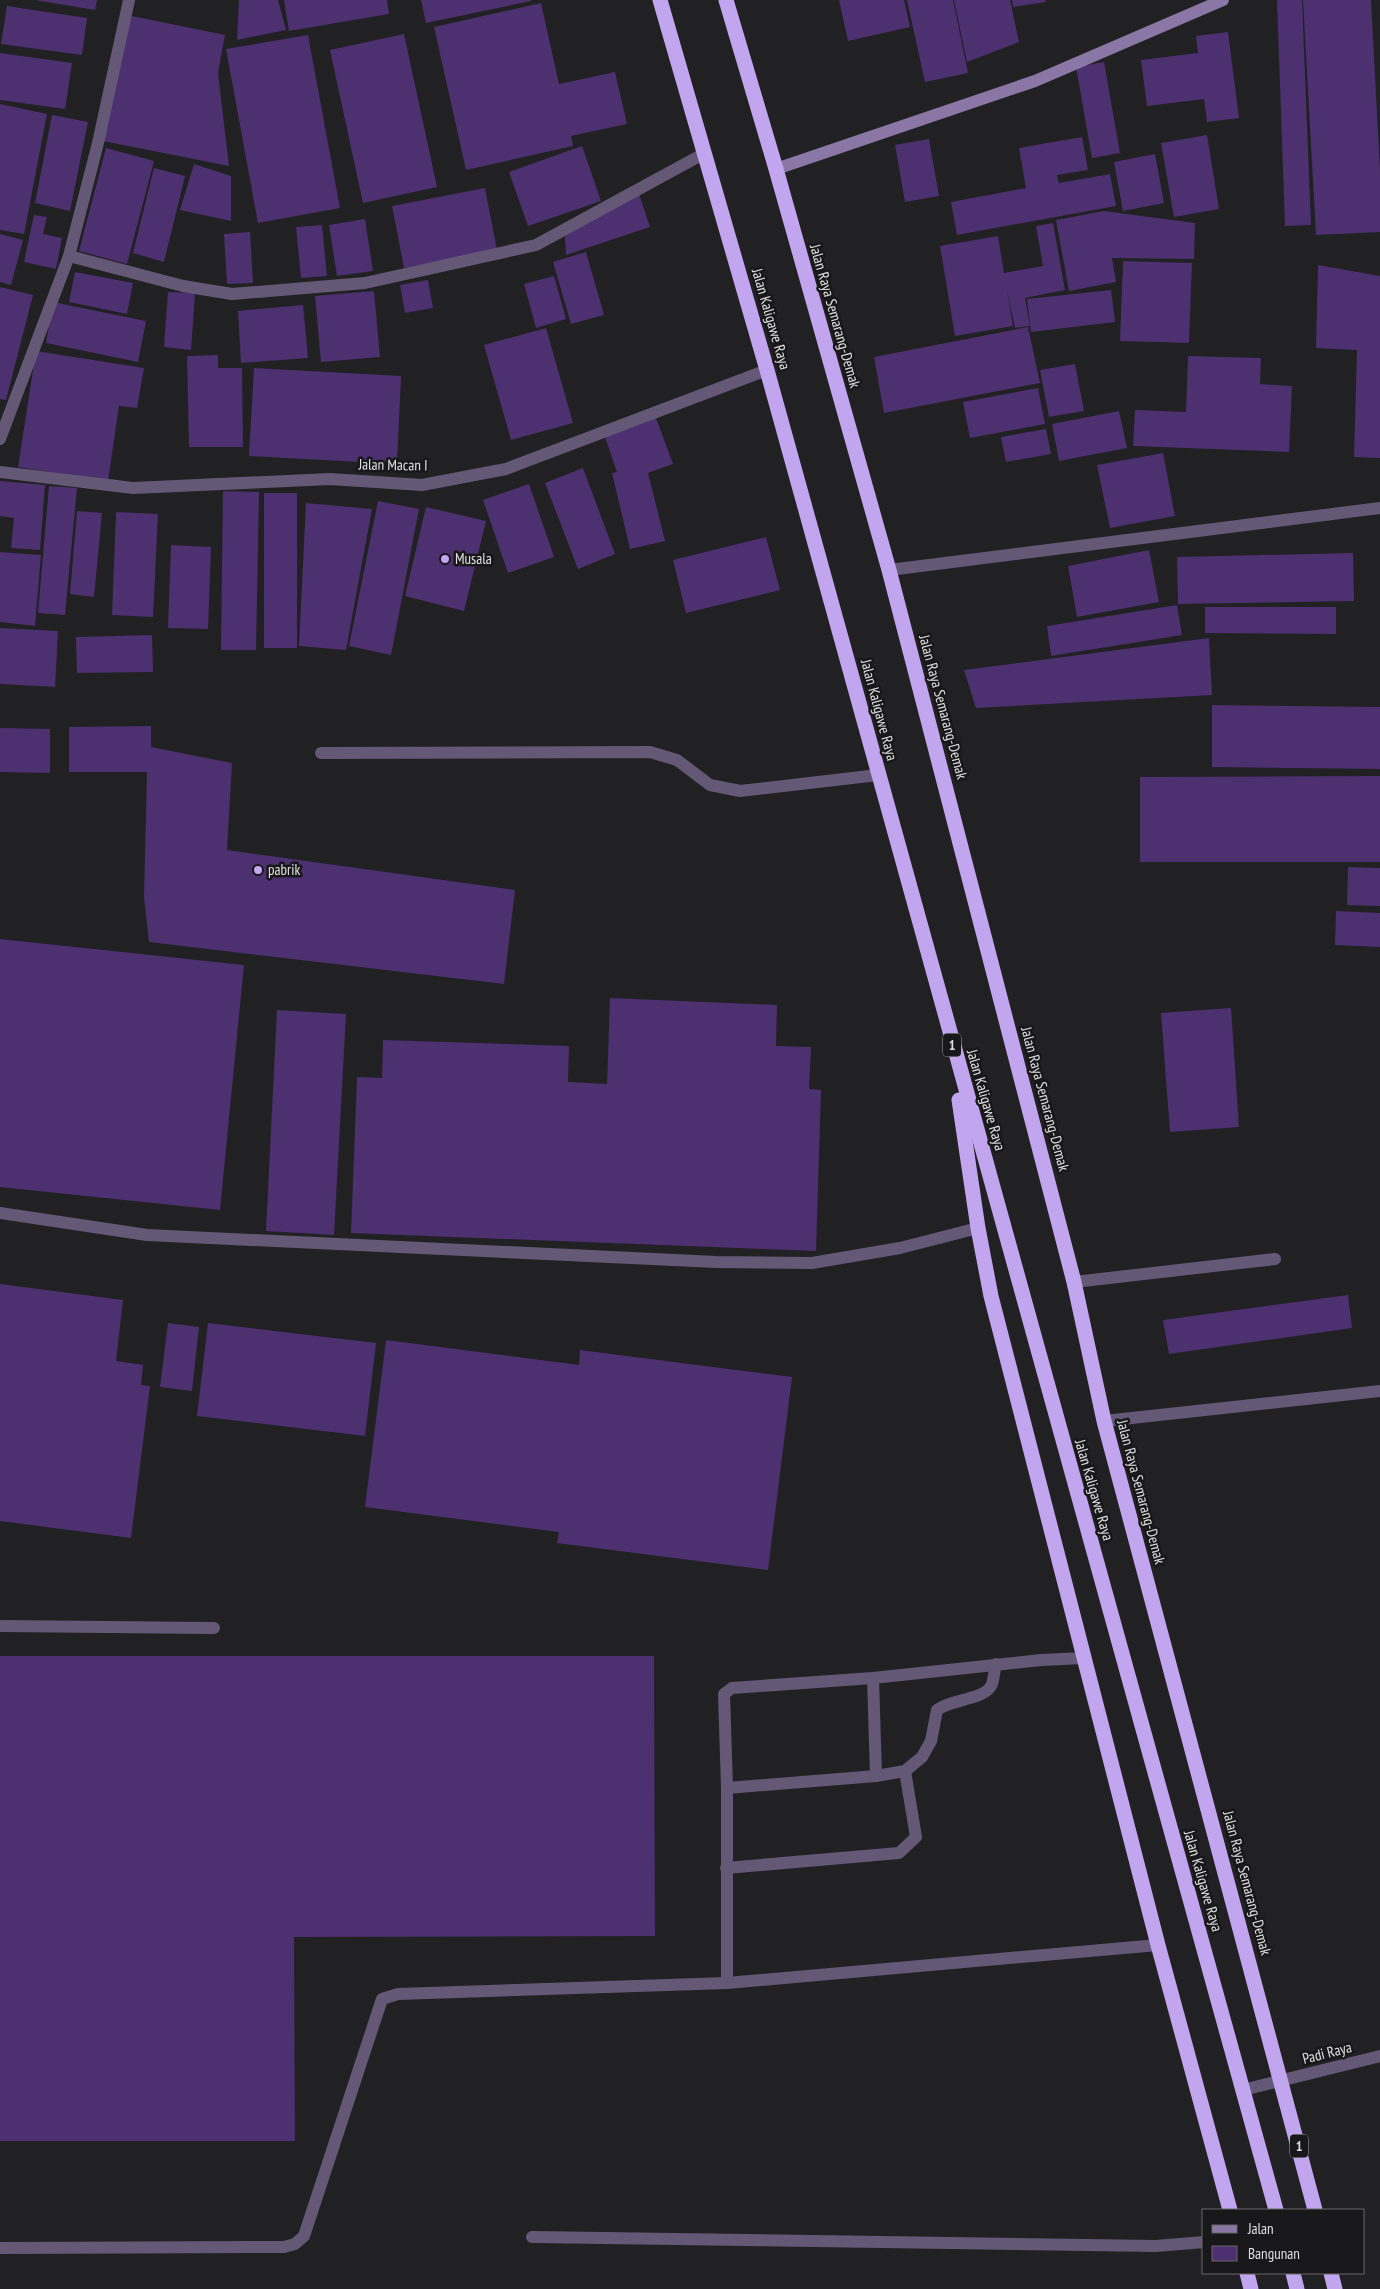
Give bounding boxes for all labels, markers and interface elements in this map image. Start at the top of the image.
street label: Jalan Raya Semarang-Demak [806,241,865,390]
street label: Jalan Kaligawe Raya [748,265,795,372]
street label: Jalan Macan I [357,454,428,475]
place label: Musala [455,549,492,568]
marker: Musala [439,553,451,565]
street label: Jalan Raya Semarang-Demak [915,632,972,781]
street label: Jalan Kaligawe Raya [857,656,902,763]
place label: pabrik [268,860,300,879]
marker: pabrik [252,864,264,876]
street label: Jalan Raya Semarang-Demak [1017,1024,1074,1173]
road number: 1 [943,1034,961,1056]
street label: Jalan Kaligawe Raya [963,1046,1010,1153]
street label: Jalan Raya Semarang-Demak [1113,1417,1170,1566]
street label: Jalan Kaligawe Raya [1071,1436,1118,1543]
street label: Jalan Raya Semarang-Demak [1219,1808,1276,1957]
street label: Jalan Kaligawe Raya [1180,1827,1227,1934]
street label: Padi Raya [1300,2037,1354,2068]
road number: 1 [1290,2134,1308,2158]
legend [1202,2209,1365,2274]
text: Jalan [1247,2219,1274,2238]
text: Bangunan [1248,2244,1300,2263]

